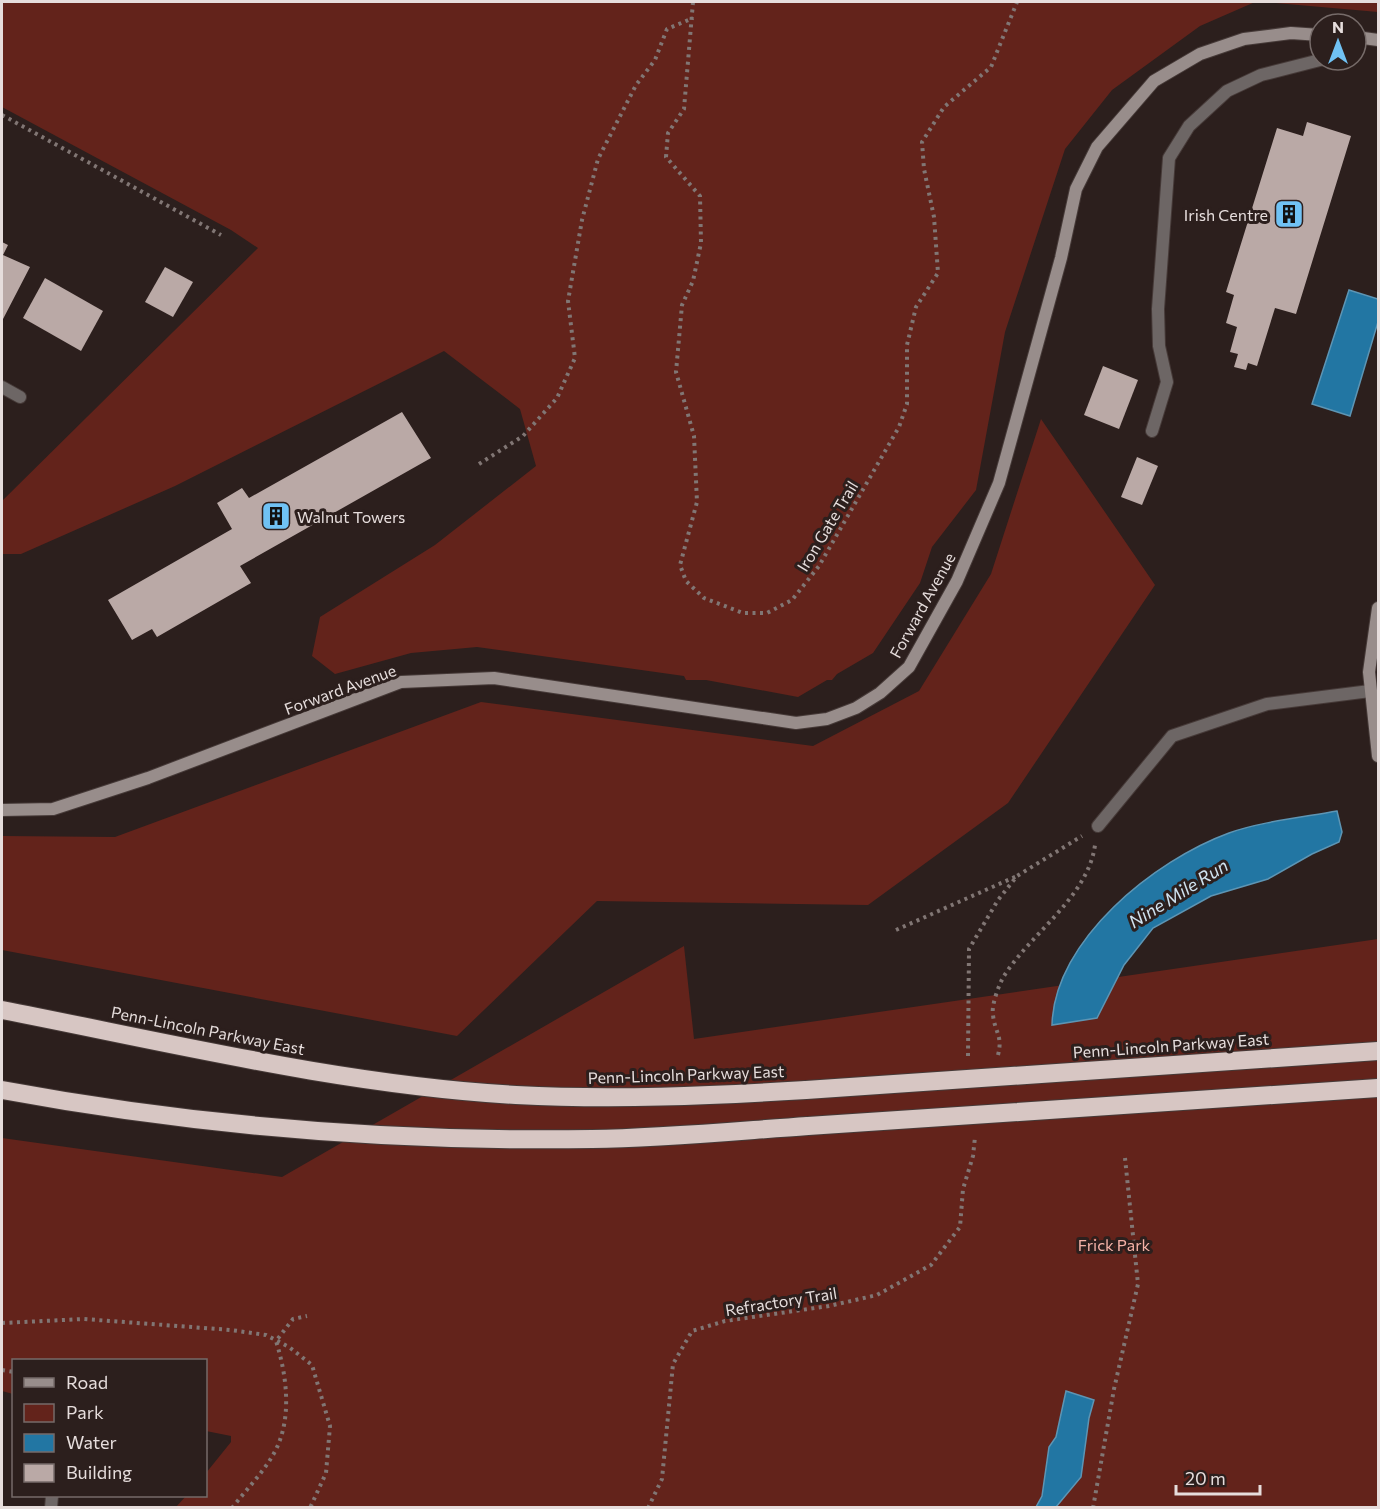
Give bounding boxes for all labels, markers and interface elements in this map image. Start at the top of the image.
north arrow [1308,12,1368,72]
text: N [1332,17,1344,36]
building icon: Irish Centre [1273,198,1305,230]
place label: Irish Centre [1184,205,1268,224]
street label: Iron Gate Trail [793,477,861,575]
building icon: Walnut Towers [260,500,292,532]
place label: Walnut Towers [297,507,405,526]
street label: Forward Avenue [885,549,959,661]
street label: Forward Avenue [282,660,398,718]
water label: Nine Mile Run [1124,854,1232,932]
street label: Penn-Lincoln Parkway East [110,1002,307,1058]
street label: Penn-Lincoln Parkway East [1072,1029,1270,1061]
street label: Penn-Lincoln Parkway East [587,1061,785,1087]
park label: Frick Park [1078,1235,1151,1254]
street label: Refractory Trail [724,1283,838,1319]
legend [12,1359,207,1497]
text: Road [66,1371,108,1393]
text: Park [66,1401,104,1423]
text: Water [66,1431,117,1453]
scale bar [1176,1458,1260,1496]
text: Building [66,1461,132,1483]
text: 20 m [1185,1467,1226,1489]

